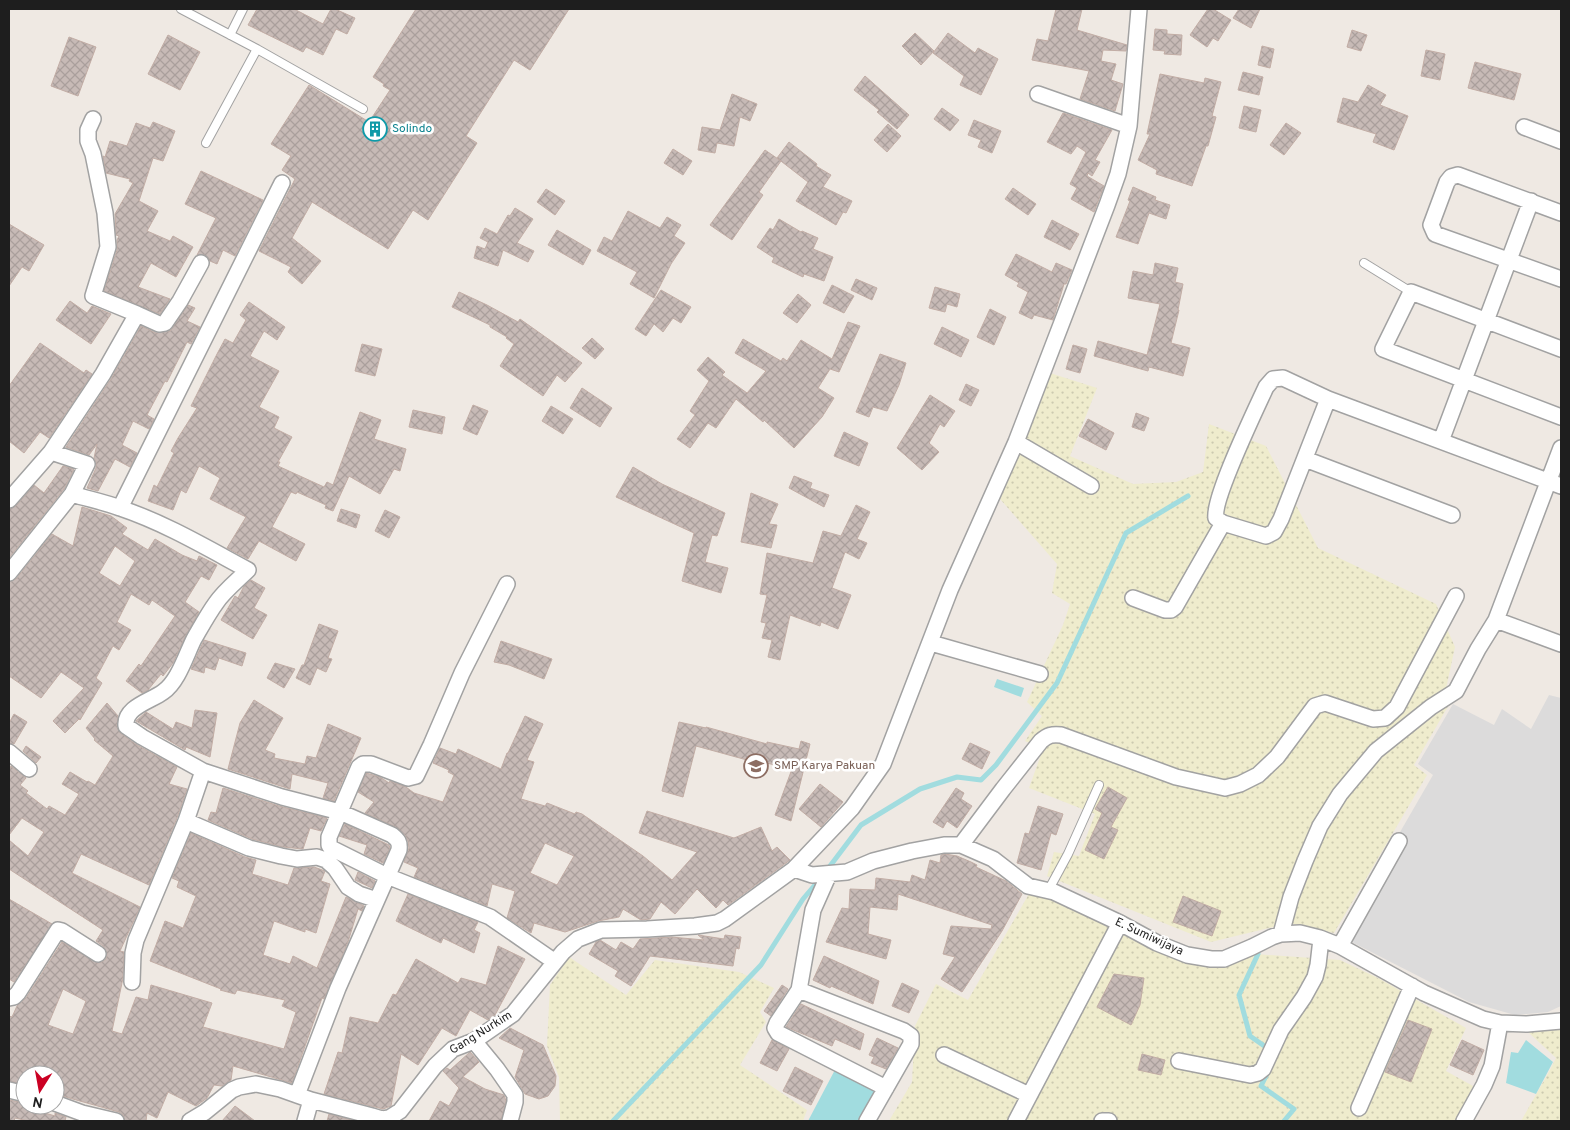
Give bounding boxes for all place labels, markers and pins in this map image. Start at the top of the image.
building icon: Solindo [362,116,388,142]
place label: Solindo [392,121,433,137]
school or university icon: SMP Karya Pakuan [743,753,769,779]
place label: SMP Karya Pakuan [774,758,875,774]

